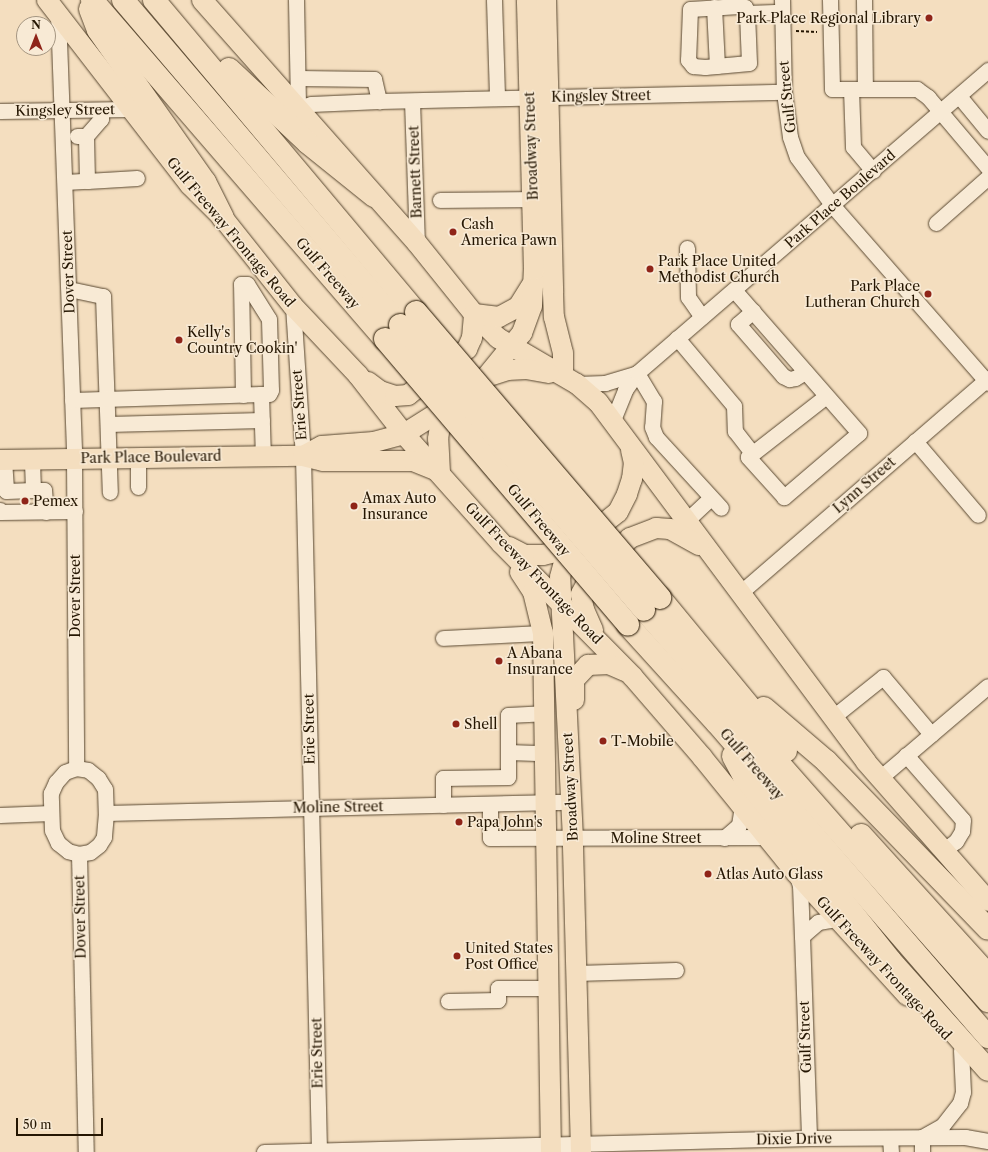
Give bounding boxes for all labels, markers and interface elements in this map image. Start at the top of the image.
place label: Park Place Regional Library [736,10,921,26]
marker: Park Place Regional Library [924,13,934,23]
north arrow [16,16,56,56]
text: N [31,18,41,32]
street label: Gulf Street [775,60,799,134]
street label: Kingsley Street [551,87,651,105]
street label: Broadway Street [521,91,541,201]
street label: Kingsley Street [15,101,115,119]
street label: Barnett Street [405,125,425,219]
street label: Park Place Boulevard [781,146,899,252]
street label: Gulf Freeway Frontage Road [163,154,299,310]
place label: Cash America Pawn [461,216,557,248]
marker: Cash America Pawn [448,227,458,237]
street label: Dover Street [58,230,78,314]
street label: Gulf Freeway [292,234,364,312]
place label: Park Place United Methodist Church [658,253,779,286]
marker: Park Place United Methodist Church [645,264,655,274]
place label: Park Place Lutheran Church [805,278,920,310]
marker: Park Place Lutheran Church [923,289,933,299]
place label: Kelly's Country Cookin' [187,324,298,356]
marker: Kelly's Country Cookin' [174,335,184,345]
street label: Erie Street [288,369,310,441]
street label: Park Place Boulevard [80,447,222,467]
street label: Lynn Street [829,453,899,517]
street label: Gulf Freeway [504,480,574,560]
place label: Amax Auto Insurance [362,490,437,522]
place label: Pemex [33,493,78,509]
marker: Pemex [20,496,30,506]
street label: Gulf Freeway Frontage Road [462,499,606,647]
marker: Amax Auto Insurance [349,501,359,511]
street label: Dover Street [67,554,83,638]
place label: A Abana Insurance [507,645,573,678]
marker: A Abana Insurance [494,656,504,666]
street label: Erie Street [300,693,318,765]
place label: Shell [464,716,497,732]
marker: Shell [451,719,461,729]
street label: Gulf Freeway [716,725,788,803]
street label: Broadway Street [559,732,581,842]
place label: T-Mobile [611,733,674,749]
marker: T-Mobile [598,736,608,746]
street label: Moline Street [292,798,384,816]
place label: Papa John's [467,814,543,830]
marker: Papa John's [454,817,464,827]
street label: Moline Street [611,830,701,846]
place label: Atlas Auto Glass [716,866,824,882]
marker: Atlas Auto Glass [703,869,713,879]
street label: Dover Street [71,875,89,959]
street label: Gulf Freeway Frontage Road [813,893,955,1043]
place label: United States Post Office [465,940,553,972]
marker: United States Post Office [452,951,462,961]
street label: Gulf Street [795,1000,815,1074]
street label: Erie Street [308,1017,326,1089]
scale bar [18,1110,105,1136]
text: 50 m [23,1117,52,1132]
street label: Dixie Drive [756,1130,832,1148]

